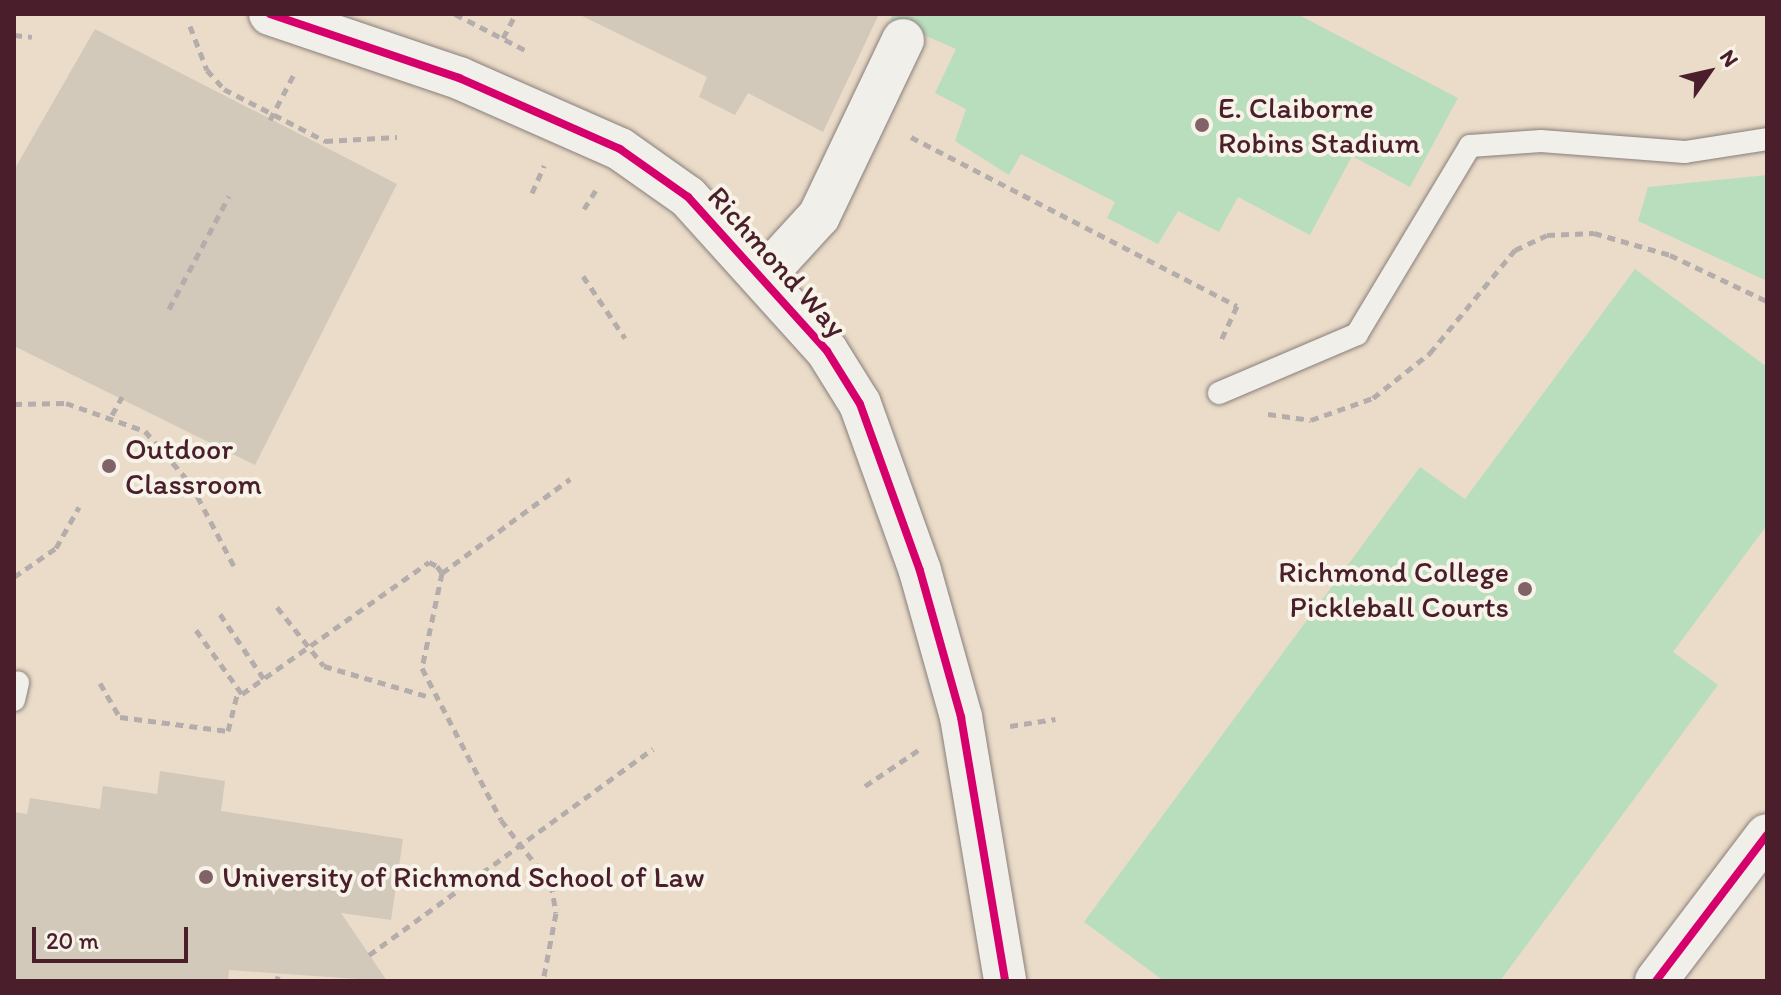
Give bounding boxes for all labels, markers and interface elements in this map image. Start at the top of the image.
north arrow [1669,32,1749,112]
text: N [1714,45,1745,72]
place label: E. Claiborne Robins Stadium [1218,90,1420,160]
marker: E. Claiborne Robins Stadium [1193,116,1211,134]
street label: Richmond Way [700,180,854,344]
place label: Outdoor Classroom [125,431,262,502]
marker: Outdoor Classroom [100,457,118,475]
place label: Richmond College Pickleball Courts [1278,554,1509,624]
marker: Richmond College Pickleball Courts [1516,580,1534,598]
place label: University of Richmond School of Law [222,859,705,895]
marker: University of Richmond School of Law [197,868,215,886]
scale bar [36,911,192,961]
text: 20 m [46,926,99,955]

